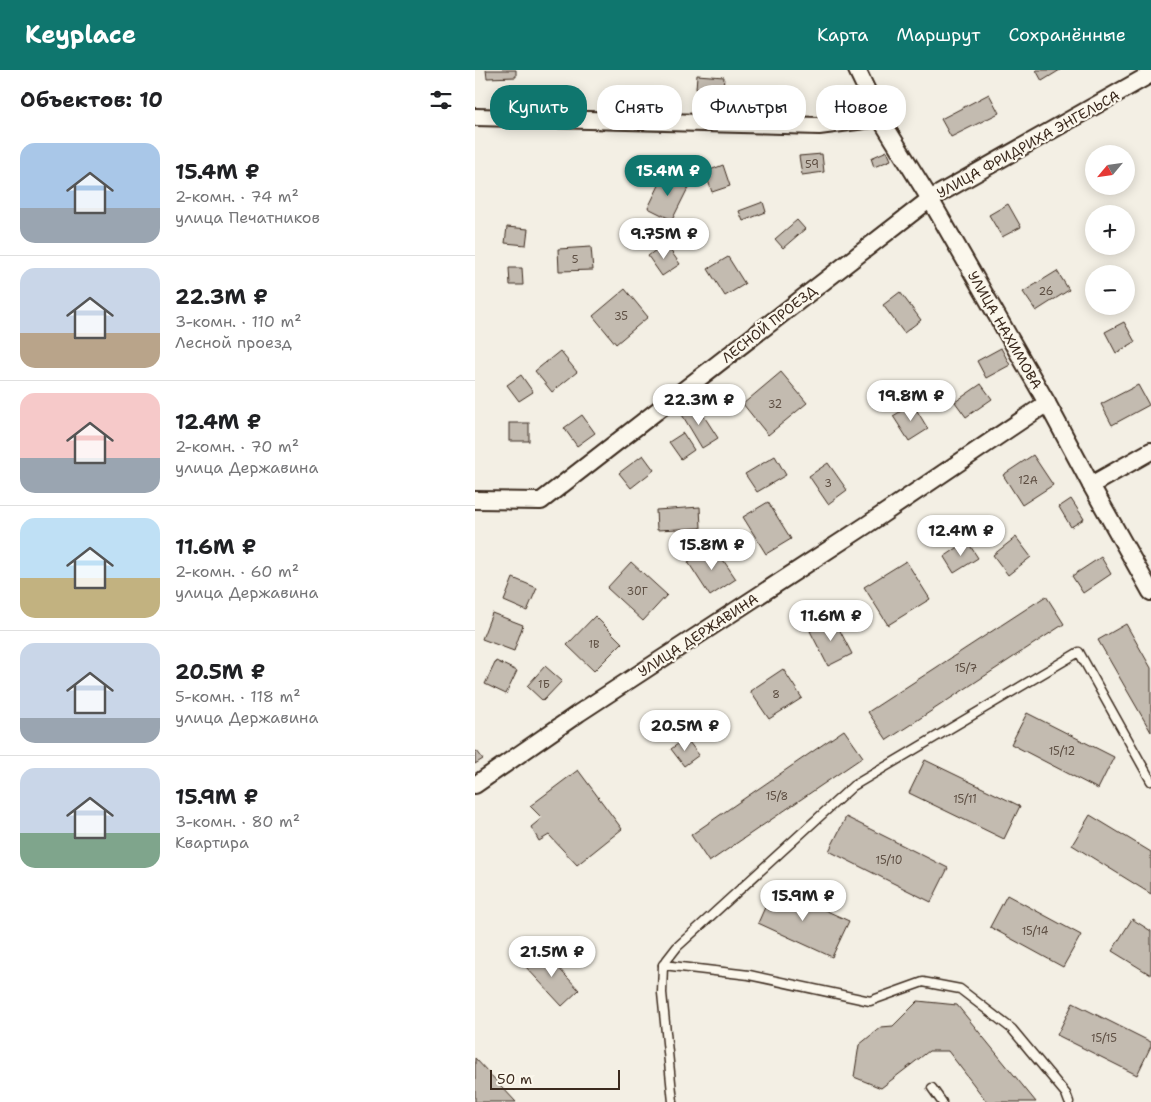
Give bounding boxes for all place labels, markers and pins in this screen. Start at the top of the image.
pin: 15.4M ₽ [622,154,714,197]
pin: 9.75M ₽ [618,218,710,260]
pin: 19.8M ₽ [865,380,957,422]
pin: 22.3M ₽ [653,384,745,426]
pin: 12.4M ₽ [915,514,1007,557]
pin: 15.8M ₽ [666,528,758,571]
pin: 11.6M ₽ [785,600,877,642]
pin: 20.5M ₽ [639,710,731,752]
pin: 15.9M ₽ [757,880,849,922]
pin: 21.5M ₽ [506,936,598,978]

